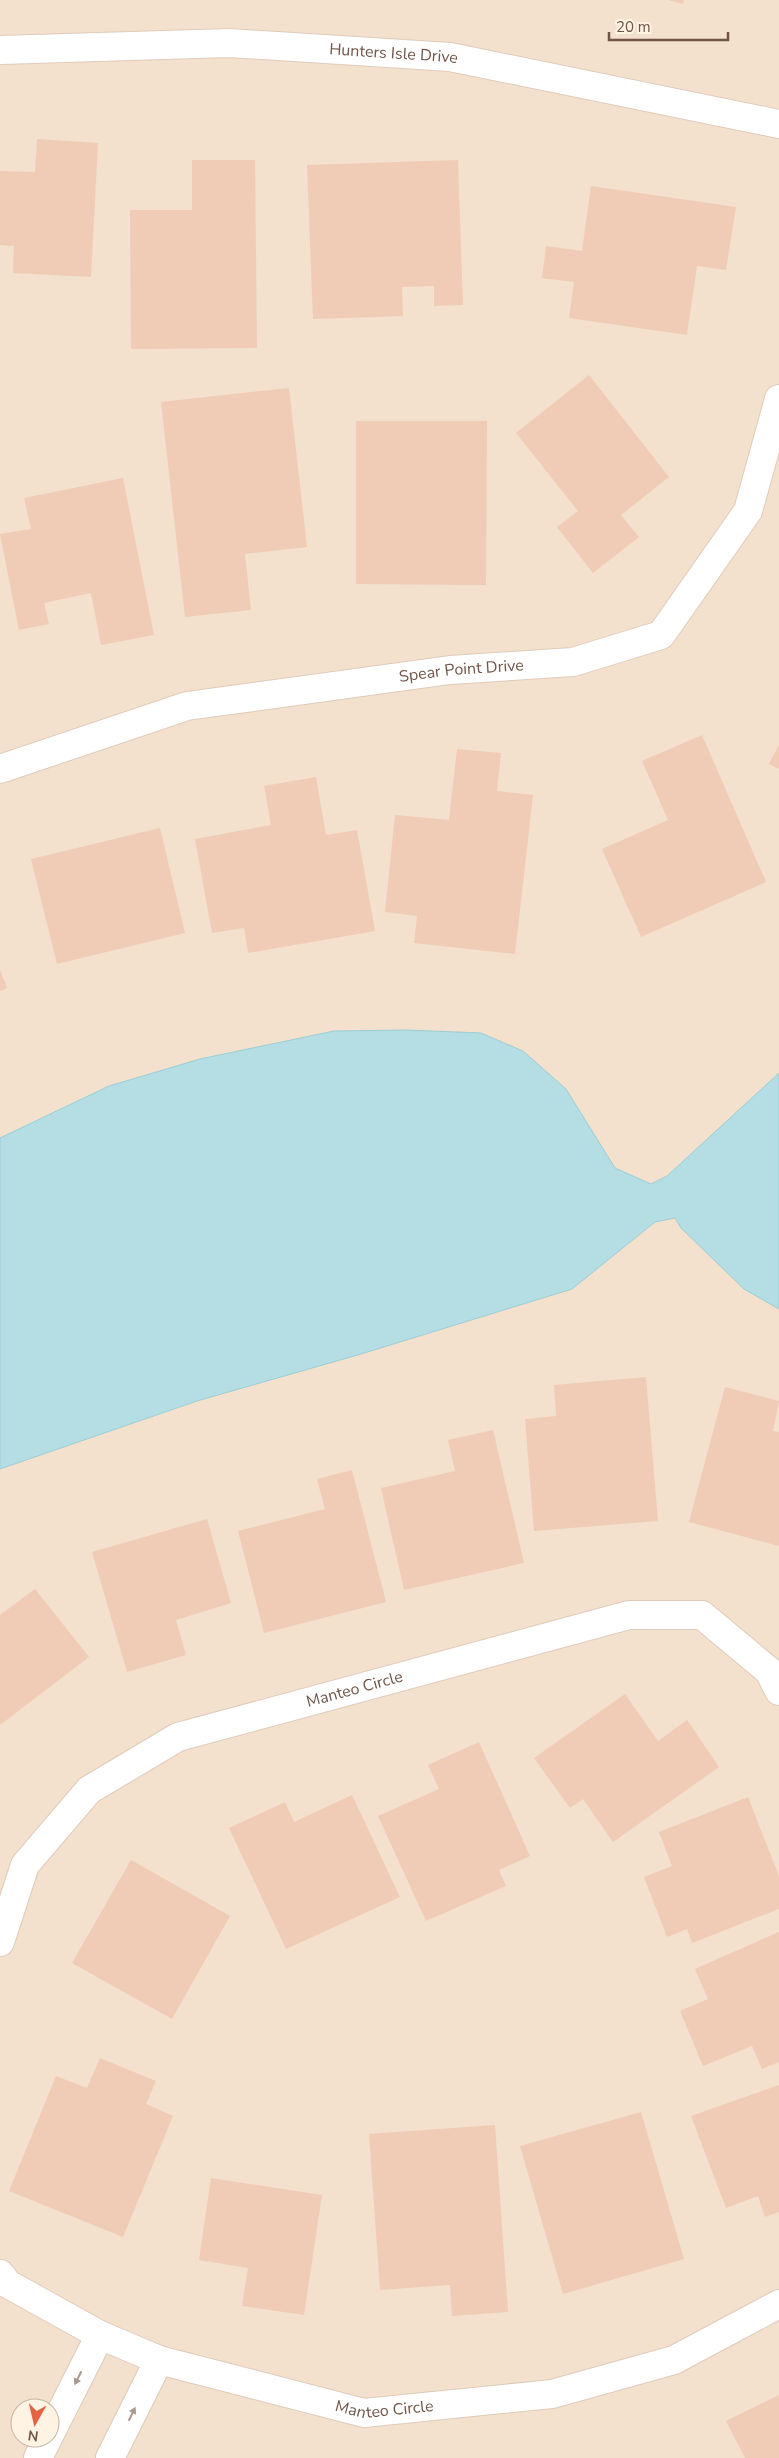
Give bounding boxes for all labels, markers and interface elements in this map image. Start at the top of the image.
scale bar [609,10,728,42]
text: 20 m [616,17,651,37]
street label: Hunters Isle Drive [329,38,460,69]
street label: Spear Point Drive [398,654,524,688]
street label: Manteo Circle [304,1666,405,1713]
one-way arrow [74,2371,82,2386]
street label: Manteo Circle [333,2395,434,2424]
north arrow [10,2398,60,2448]
one-way arrow [128,2407,136,2422]
text: N [27,2425,40,2446]

